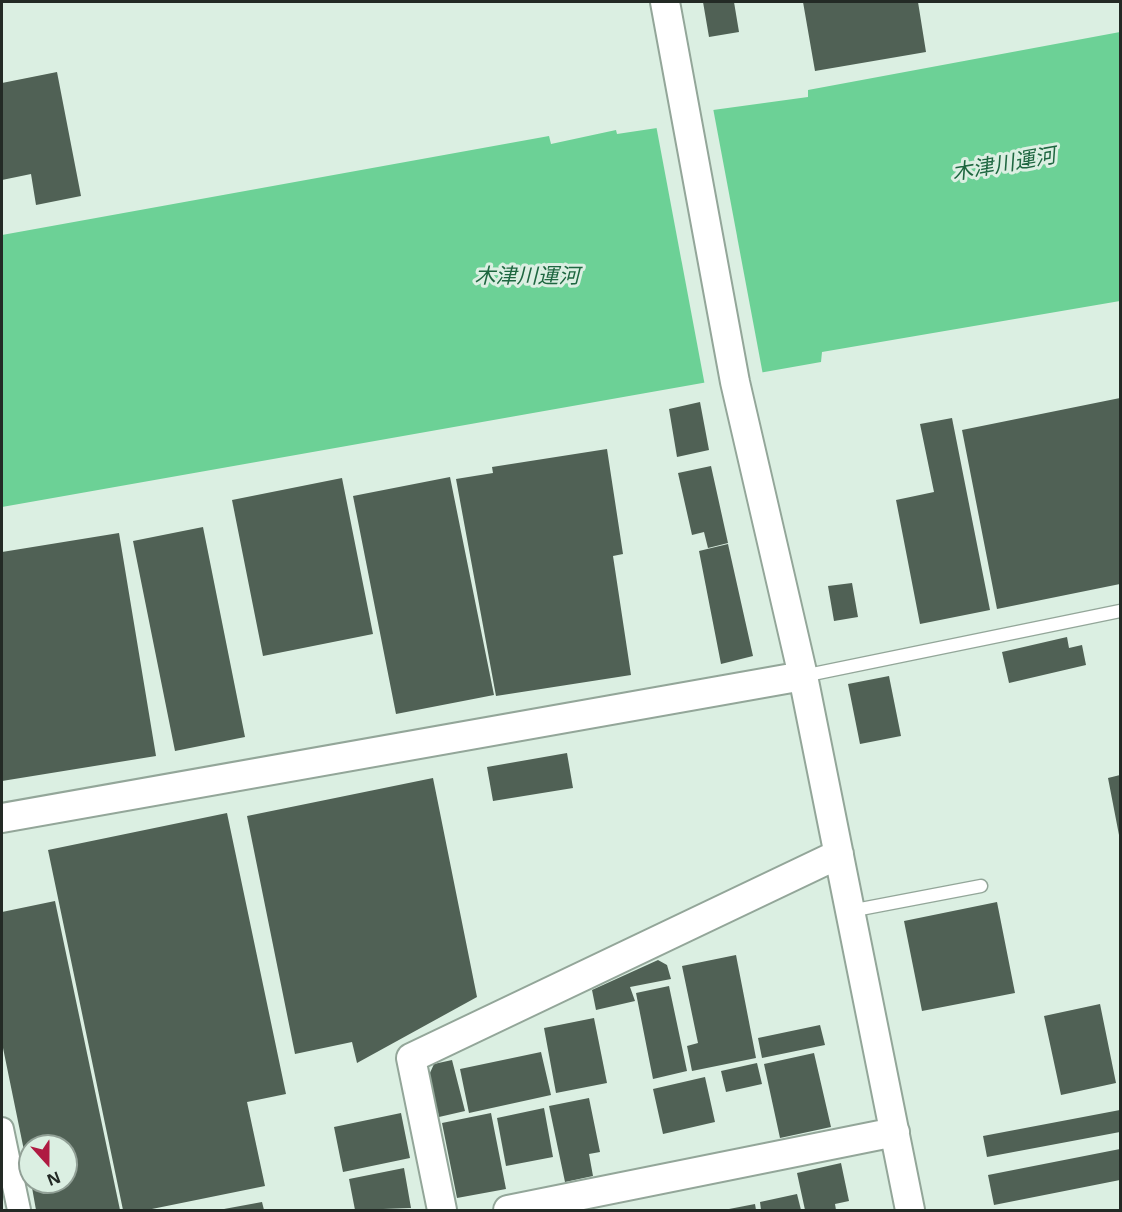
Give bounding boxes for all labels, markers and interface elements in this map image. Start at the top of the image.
water label: 木津川運河 [950,143,1058,187]
water label: 木津川運河 [475,264,579,290]
north arrow [18,1134,78,1194]
text: N [44,1166,64,1192]

